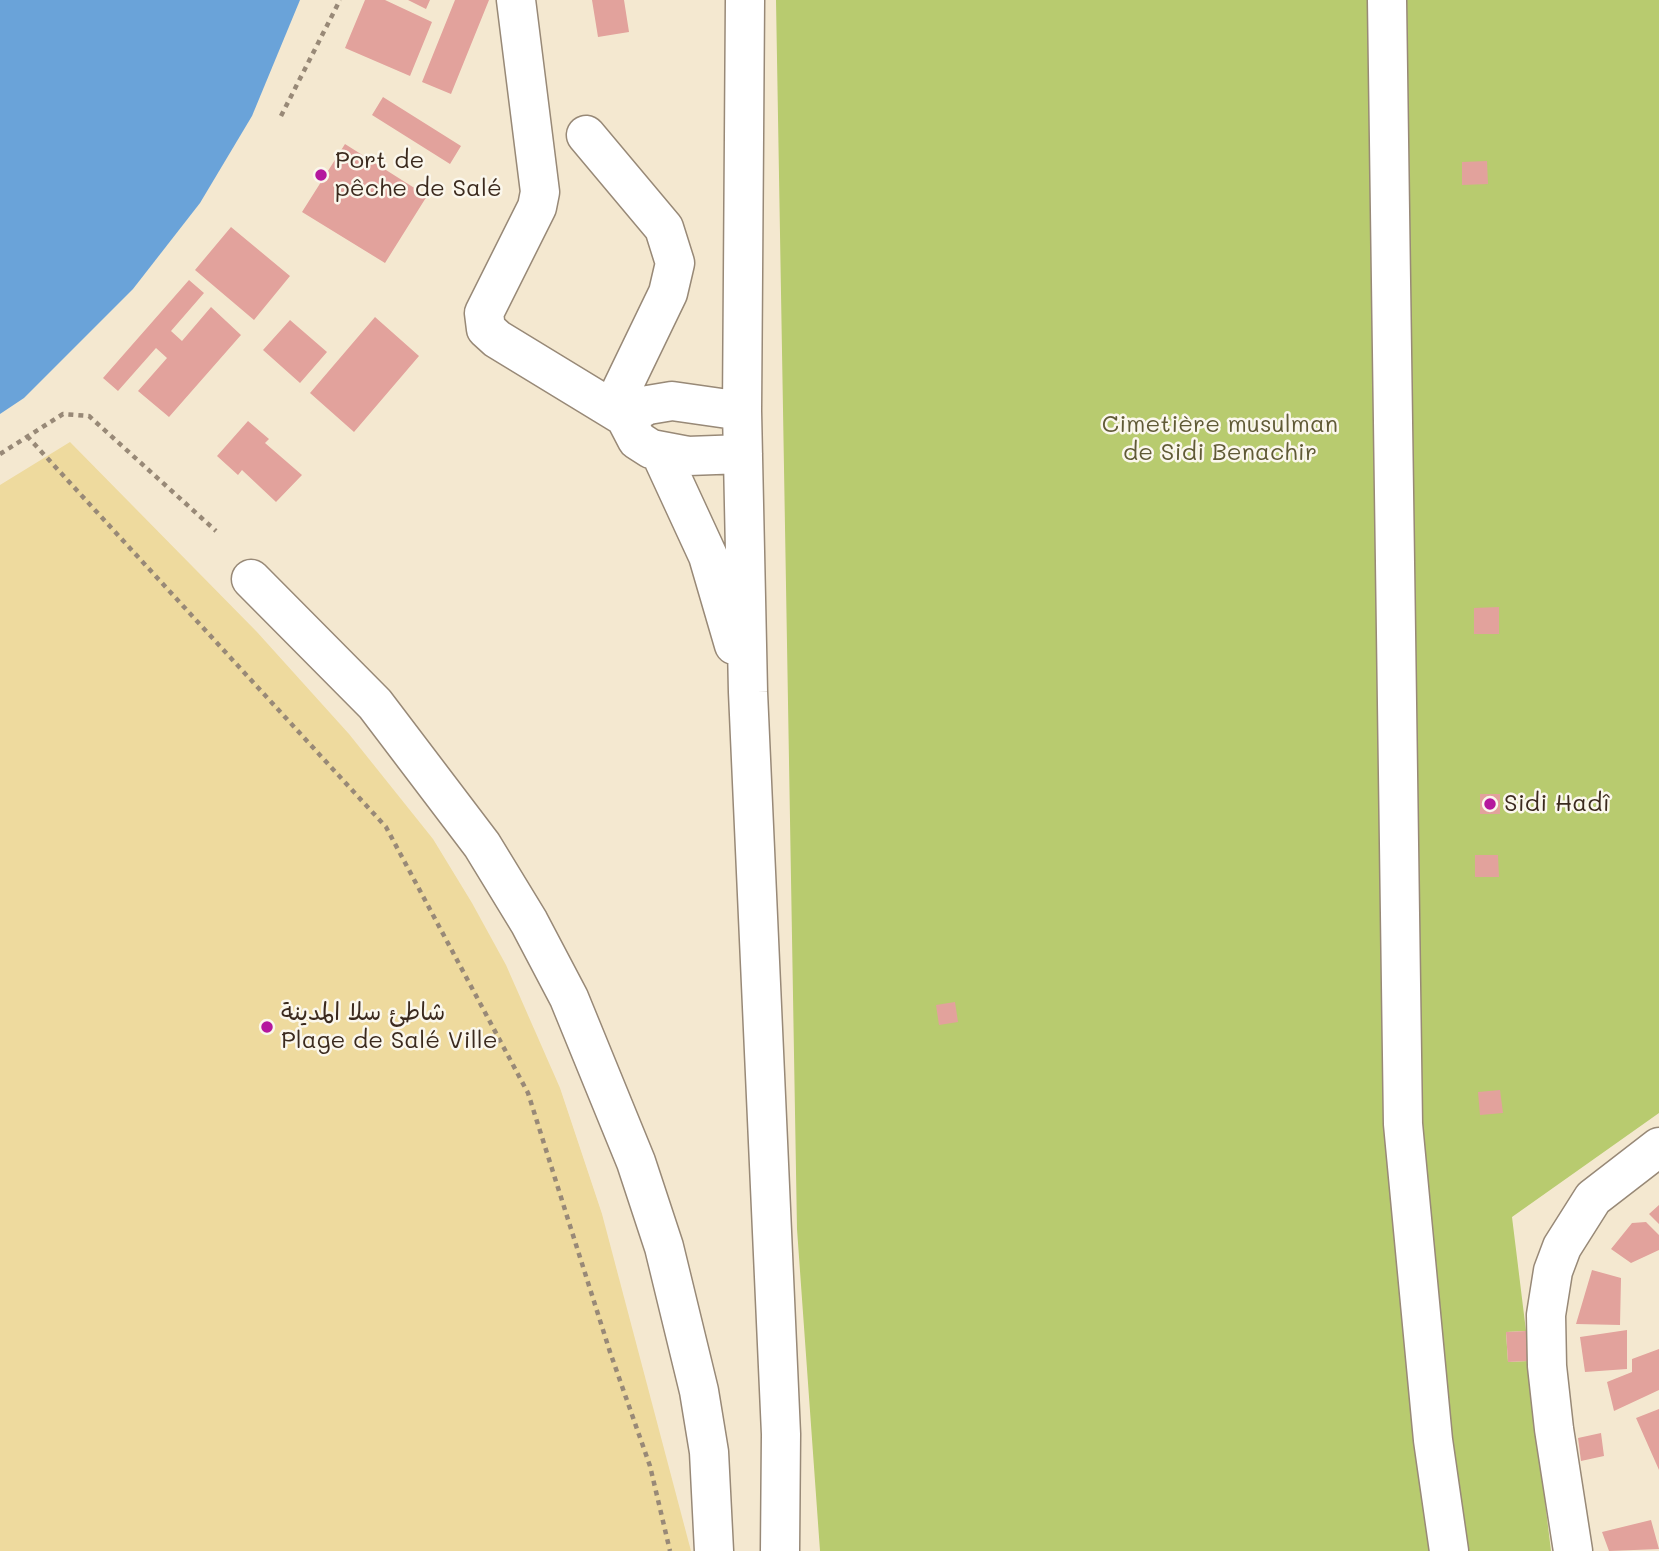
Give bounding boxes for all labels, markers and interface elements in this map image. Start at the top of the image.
place label: Port de pêche de Salé [335,147,502,203]
marker: Port de pêche de Salé [313,167,329,183]
park label: Cimetière musulman de Sidi Benachir [1102,411,1338,467]
place label: Sidi Hadî [1504,790,1610,818]
marker: Sidi Hadî [1482,796,1498,812]
place label: شاطئ سلا المدينة Plage de Salé Ville [281,999,498,1055]
marker: شاطئ سلا المدينة Plage de Salé Ville [259,1019,275,1035]

